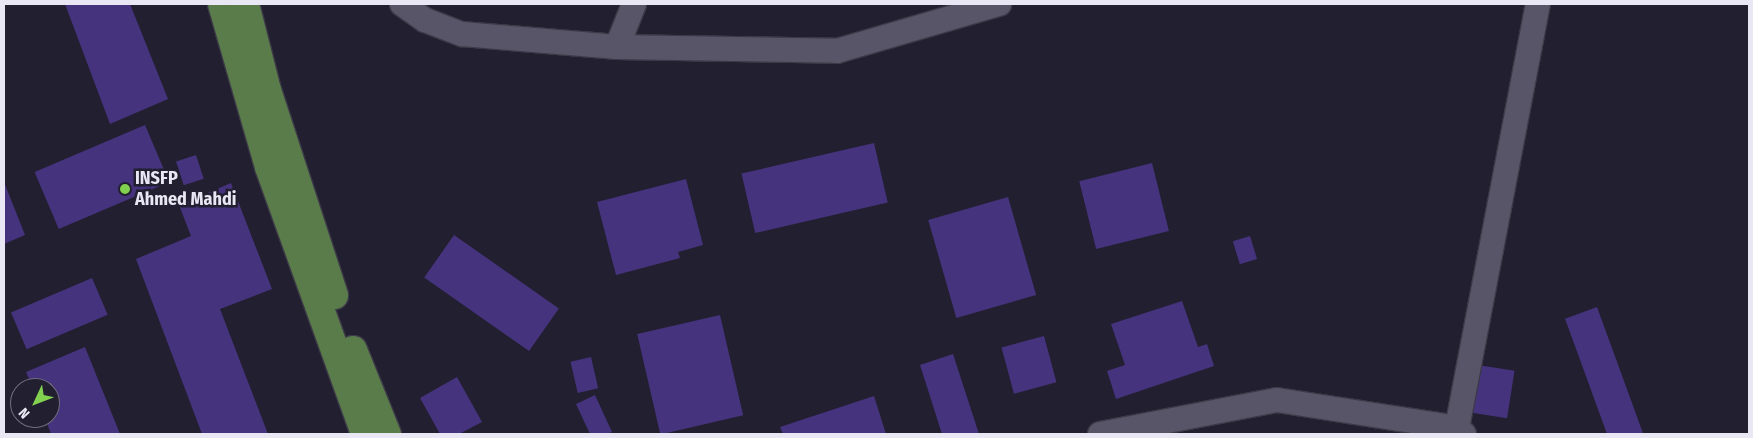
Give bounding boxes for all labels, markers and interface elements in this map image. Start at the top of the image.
place label: INSFP Ahmed Mahdi [135,168,236,210]
marker: INSFP Ahmed Mahdi [119,183,131,195]
north arrow [10,378,60,428]
text: N [15,404,33,422]

